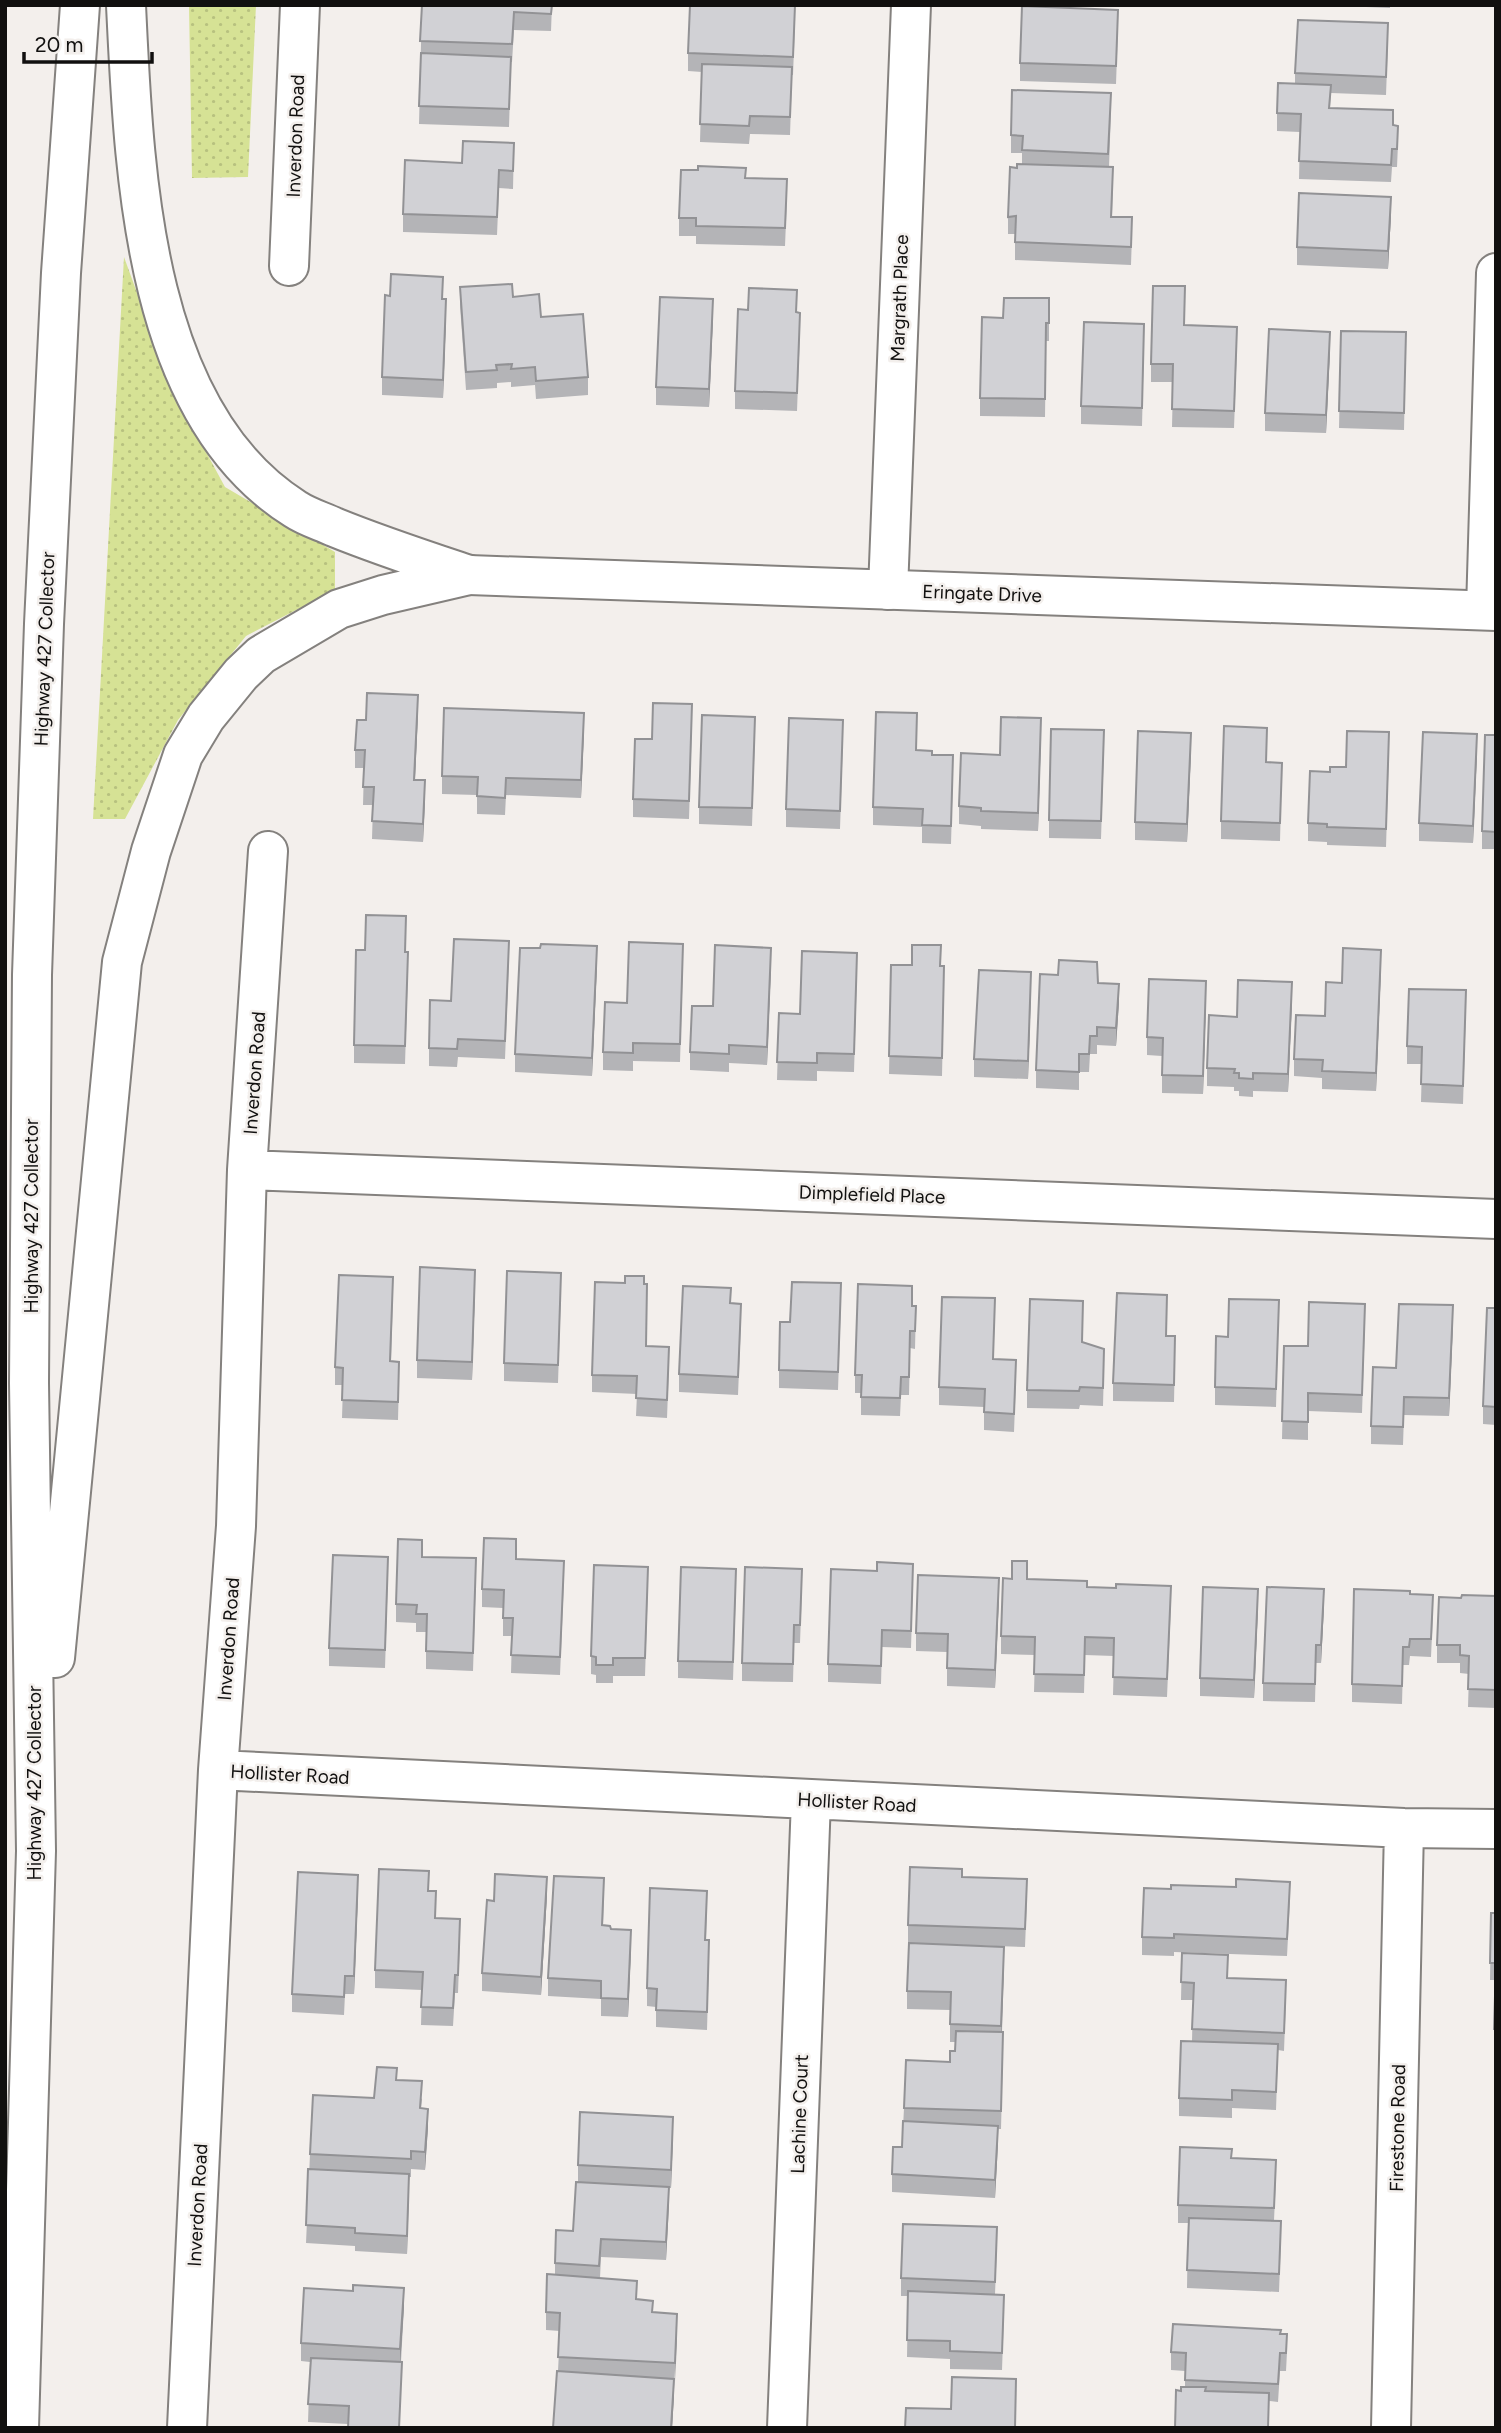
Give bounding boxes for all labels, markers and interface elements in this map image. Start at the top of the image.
scale bar [24,21,152,65]
text: 20 m [35,32,83,57]
street label: Inverdon Road [282,74,309,198]
street label: Margrath Place [886,234,913,362]
street label: Highway 427 Collector [30,551,59,747]
street label: Eringate Drive [922,580,1042,607]
street label: Inverdon Road [239,1011,270,1135]
street label: Highway 427 Collector [20,1118,43,1313]
street label: Dimplefield Place [798,1180,946,1209]
street label: Inverdon Road [213,1577,244,1701]
street label: Highway 427 Collector [23,1685,46,1880]
street label: Hollister Road [230,1760,350,1789]
street label: Hollister Road [797,1788,917,1817]
street label: Lachine Court [786,2054,813,2174]
street label: Firestone Road [1385,2064,1410,2192]
street label: Inverdon Road [183,2143,212,2267]

